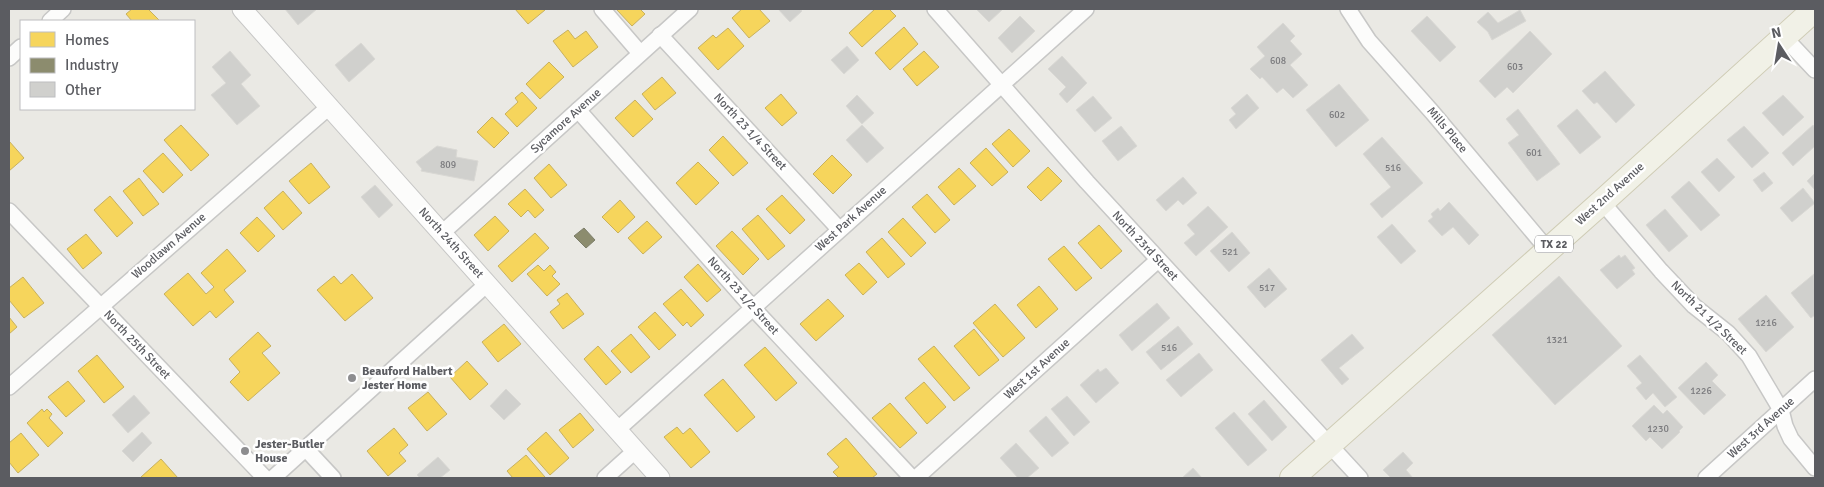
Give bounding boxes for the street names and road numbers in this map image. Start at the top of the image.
street label: Sycamore Avenue [528,85,604,157]
street label: North 23 1/4 Street [710,90,790,174]
street label: Mills Place [1423,104,1471,156]
street label: West 2nd Avenue [1573,159,1647,229]
street label: West Park Avenue [812,183,890,255]
street label: North 24th Street [415,205,487,281]
street label: North 23rd Street [1109,208,1181,284]
street label: Woodlawn Avenue [129,210,209,282]
road number: TX 22 [1535,235,1573,252]
street label: North 23 1/2 Street [704,254,782,338]
street label: North 21 1/2 Street [1668,278,1750,358]
street label: North 25th Street [100,307,174,383]
street label: West 1st Avenue [1001,335,1073,403]
street label: West 3rd Avenue [1724,394,1798,462]

